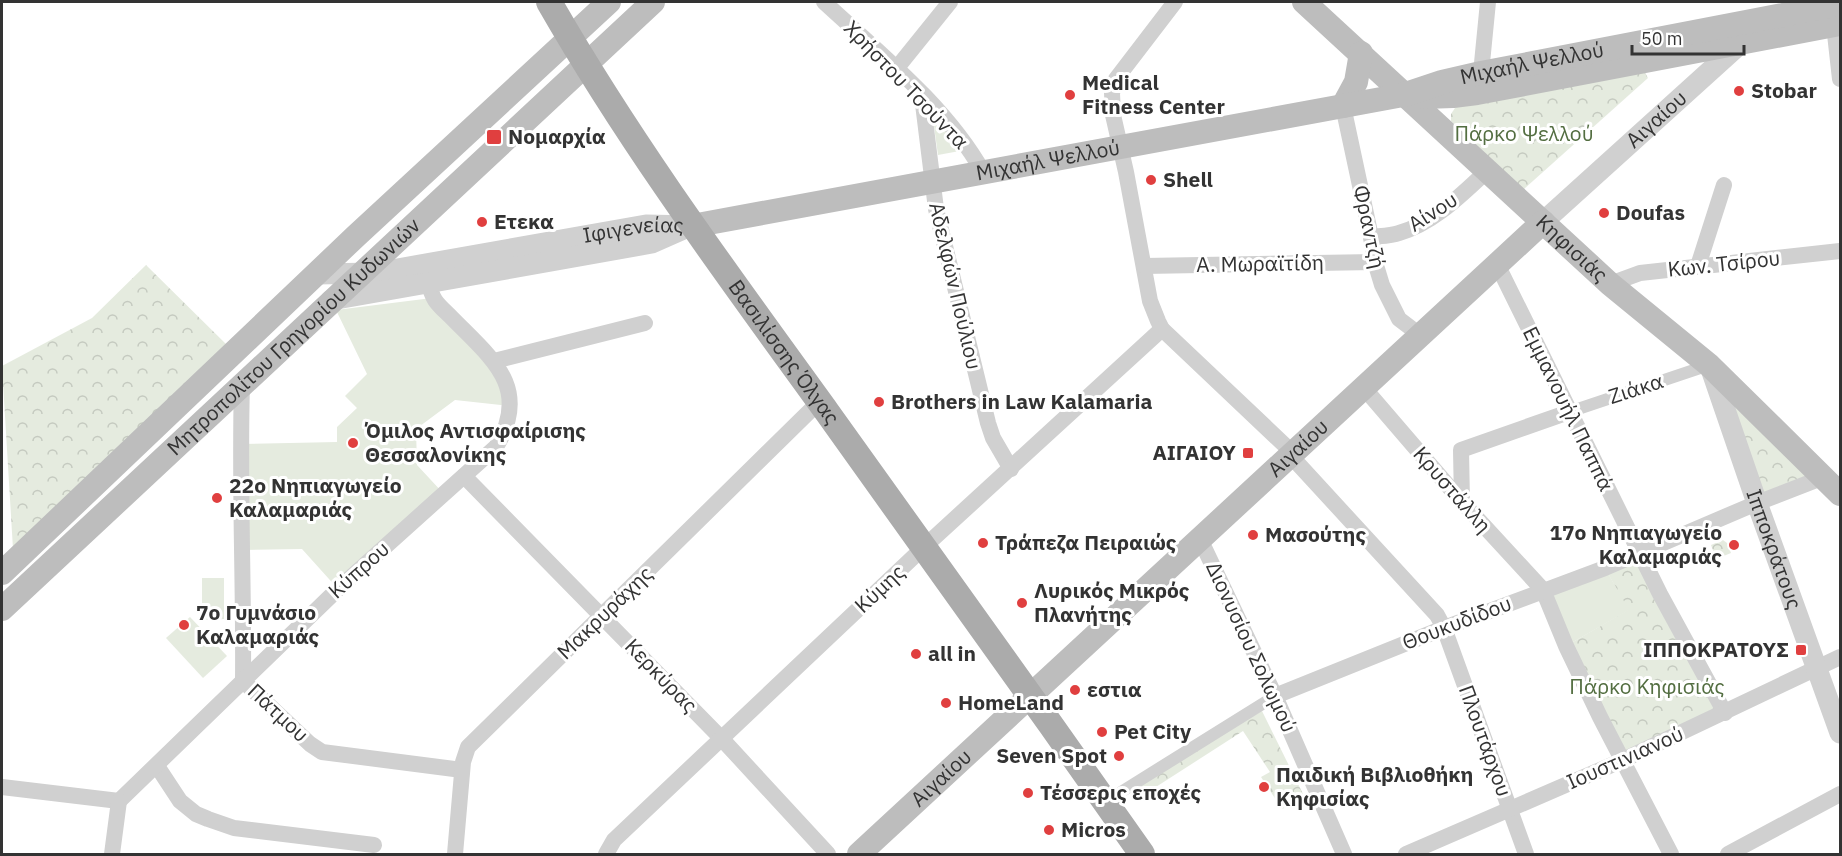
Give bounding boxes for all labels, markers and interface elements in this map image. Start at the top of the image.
street label: Χρήστου Τσούντα [838,14,975,155]
scale bar [1632,18,1744,56]
text: 50 m [1641,27,1683,50]
street label: Μιχαήλ Ψελλού [1457,35,1606,90]
place label: Medical Fitness Center [1082,68,1225,120]
place label: Stobar [1751,76,1818,104]
street label: Αιγαίου [1619,84,1692,154]
marker: Stobar [1732,84,1746,98]
marker: Medical Fitness Center [1063,88,1077,102]
park label: Πάρκο Ψελλού [1454,119,1594,147]
place label: Νομαρχία [508,122,606,150]
marker: Νομαρχία [485,128,503,146]
street label: Μιχαήλ Ψελλού [973,132,1122,186]
place label: Shell [1163,165,1213,193]
marker: Shell [1144,173,1158,187]
street label: Φραντζή [1347,182,1392,271]
street label: Αίνου [1402,185,1463,238]
place label: Doufas [1616,198,1685,226]
street label: Αδελφών Πούλιου [923,199,989,372]
marker: Doufas [1597,206,1611,220]
place label: Ετεκα [494,207,554,235]
street label: Κηφισιάς [1530,208,1614,288]
street label: Ιφιγενείας [580,210,684,249]
street label: Μητροπολίτου Γρηγορίου Κυδωνιών [160,211,426,461]
marker: Ετεκα [475,215,489,229]
street label: Κων. Τσίρου [1666,243,1782,283]
street label: Α. Μωραϊτίδη [1196,248,1324,278]
street label: Βασιλίσσης Όλγας [723,274,847,430]
street label: Εμμανουήλ Παππά [1517,322,1621,495]
street label: Ζιάκα [1605,366,1667,410]
place label: Brothers in Law Kalamaria [891,387,1153,415]
marker: Brothers in Law Kalamaria [872,395,886,409]
street label: Αιγαίου [1261,412,1334,483]
place label: Όμιλος Αντισφαίρισης Θεσσαλονίκης [364,416,586,468]
marker: Όμιλος Αντισφαίρισης Θεσσαλονίκης [346,436,360,450]
place label: ΑΙΓΑΙΟΥ [1152,438,1236,466]
street label: Κρυστάλλη [1407,440,1498,539]
marker: ΑΙΓΑΙΟΥ [1241,446,1255,460]
place label: 22ο Νηπιαγωγείο Καλαμαριάς [229,471,402,523]
street label: Ιπποκράτους [1740,485,1809,613]
marker: 22ο Νηπιαγωγείο Καλαμαριάς [210,491,224,505]
place label: 17ο Νηπιαγωγείο Καλαμαριάς [1549,518,1722,570]
place label: Μασούτης [1265,520,1366,548]
place label: Τράπεζα Πειραιώς [995,528,1177,556]
marker: Μασούτης [1246,528,1260,542]
street label: Κύπρου [322,534,395,604]
marker: Τράπεζα Πειραιώς [976,536,990,550]
marker: 17ο Νηπιαγωγείο Καλαμαριάς [1727,538,1741,552]
street label: Διονυσίου Σολωμού [1200,556,1304,737]
street label: Κύμης [848,558,911,619]
street label: Μακρυράχης [550,559,658,665]
place label: Λυρικός Μικρός Πλανήτης [1034,576,1190,628]
street label: Θουκυδίδου [1398,588,1515,656]
marker: Λυρικός Μικρός Πλανήτης [1015,596,1029,610]
place label: 7ο Γυμνάσιο Καλαμαριάς [196,598,320,650]
marker: 7ο Γυμνάσιο Καλαμαριάς [177,618,191,632]
street label: Κερκύρας [619,632,704,719]
place label: ΙΠΠΟΚΡΑΤΟΥΣ [1643,635,1789,663]
place label: all in [928,639,976,667]
marker: ΙΠΠΟΚΡΑΤΟΥΣ [1794,643,1808,657]
marker: all in [909,647,923,661]
park label: Πάρκο Κηφισιάς [1569,672,1725,700]
place label: εστια [1087,675,1142,703]
street label: Πάτμου [242,677,315,748]
street label: Πλουτάρχου [1453,681,1519,800]
marker: εστια [1068,683,1082,697]
place label: HomeLand [958,688,1064,716]
marker: HomeLand [939,696,953,710]
place label: Pet City [1114,717,1192,745]
street label: Ιουστινιανού [1562,719,1687,795]
marker: Pet City [1095,725,1109,739]
place label: Seven Spot [996,741,1107,769]
street label: Αιγαίου [904,742,977,812]
marker: Seven Spot [1112,749,1126,763]
place label: Παιδική Βιβλιοθήκη Κηφισίας [1276,760,1473,812]
place label: Τέσσερις εποχές [1040,778,1202,806]
marker: Παιδική Βιβλιοθήκη Κηφισίας [1257,780,1271,794]
marker: Τέσσερις εποχές [1021,786,1035,800]
place label: Micros [1061,815,1126,843]
marker: Micros [1042,823,1056,837]

